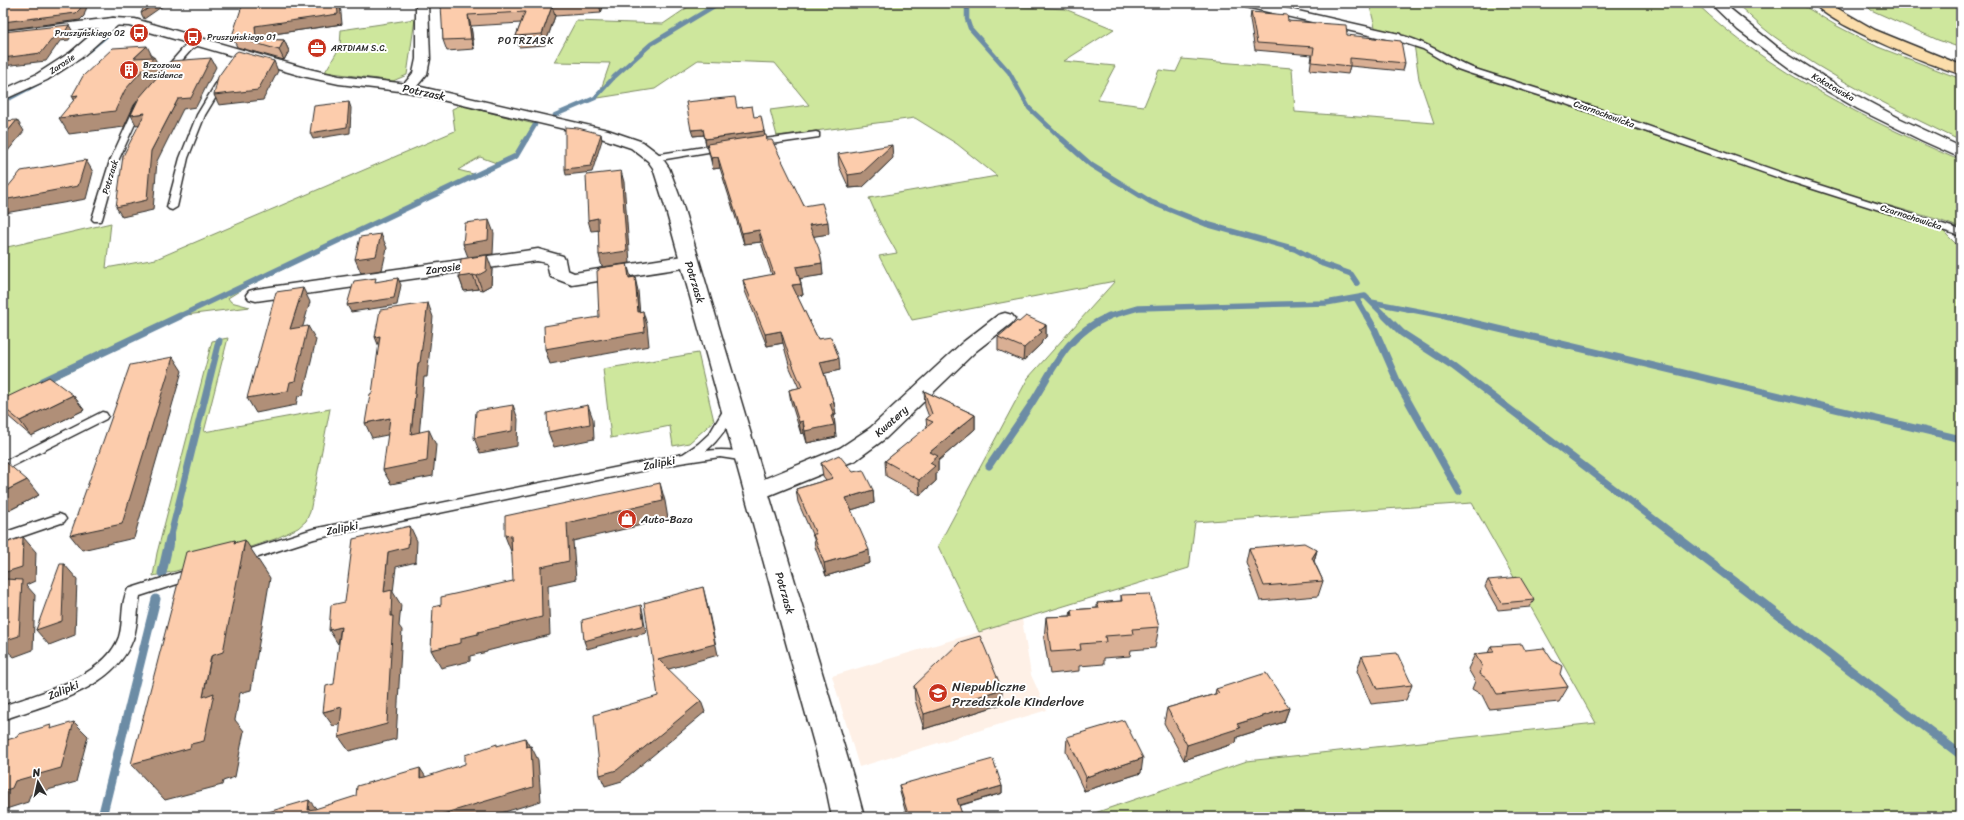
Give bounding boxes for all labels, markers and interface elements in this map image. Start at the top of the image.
bus stop icon: Pruszyńskiego 02 [128,22,150,44]
place label: Pruszyńskiego 02 [55,25,125,41]
bus stop icon: Pruszyńskiego 01 [182,26,204,48]
place label: Pruszyńskiego 01 [207,29,276,45]
district label: POTRZASK [498,32,554,50]
office icon: ARTDIAM S.C. [306,37,328,59]
place label: ARTDIAM S.C. [330,40,387,56]
street label: Zarosie [46,49,79,79]
place label: Brzozowa Residence [143,57,183,83]
building icon: Brzozowa Residence [118,59,140,81]
street label: Kokotowska [1808,68,1858,106]
street label: Potrzask [401,79,447,106]
street label: Czarnochowicka [1571,96,1637,133]
street label: Potrzask [97,158,123,196]
street label: Czarnochowicka [1878,200,1944,235]
street label: Zarosie [424,257,462,280]
street label: Potrzask [679,259,710,306]
street label: Kwatery [870,401,913,442]
street label: Zalipki [641,451,678,476]
shop icon: Auto-Baza [616,508,638,530]
place label: Auto-Baza [640,510,693,529]
street label: Zalipki [324,516,361,541]
street label: Potrzask [769,570,800,617]
street label: Zalipki [45,675,83,706]
place label: Niepubliczne Przedszkole Kinderlove [952,675,1084,713]
school or university icon: Niepubliczne Przedszkole Kinderlove [927,682,949,704]
north arrow [18,762,58,802]
text: N [30,763,42,783]

